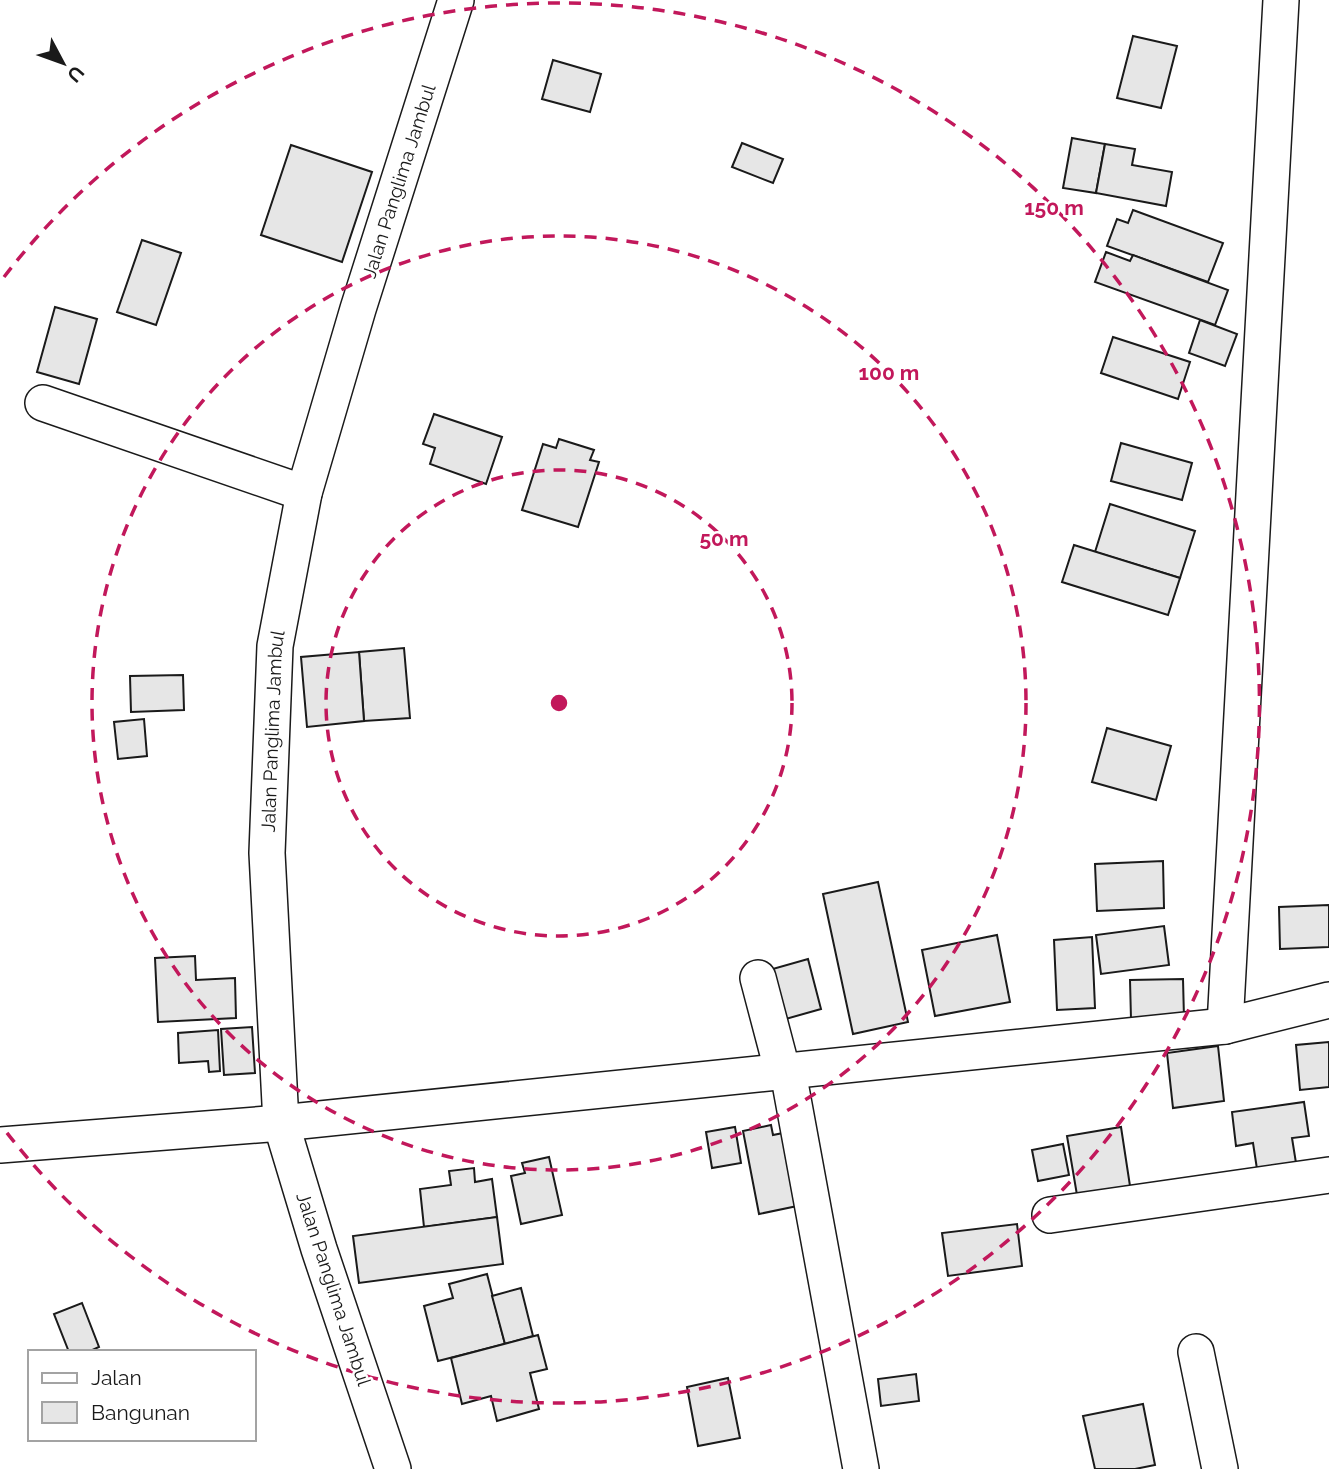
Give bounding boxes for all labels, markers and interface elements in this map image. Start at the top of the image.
north arrow [28,28,98,98]
text: U [63,62,89,87]
street label: Jalan Panglima Jambul [358,81,440,281]
text: 150 m [1024,195,1084,220]
text: 100 m [859,360,919,385]
text: 50 m [699,526,749,551]
street label: Jalan Panglima Jambul [257,628,289,833]
centre of rings [547,691,571,715]
street label: Jalan Panglima Jambul [292,1189,376,1389]
legend [28,1350,256,1441]
text: Jalan [91,1365,142,1390]
text: Bangunan [91,1400,190,1425]

